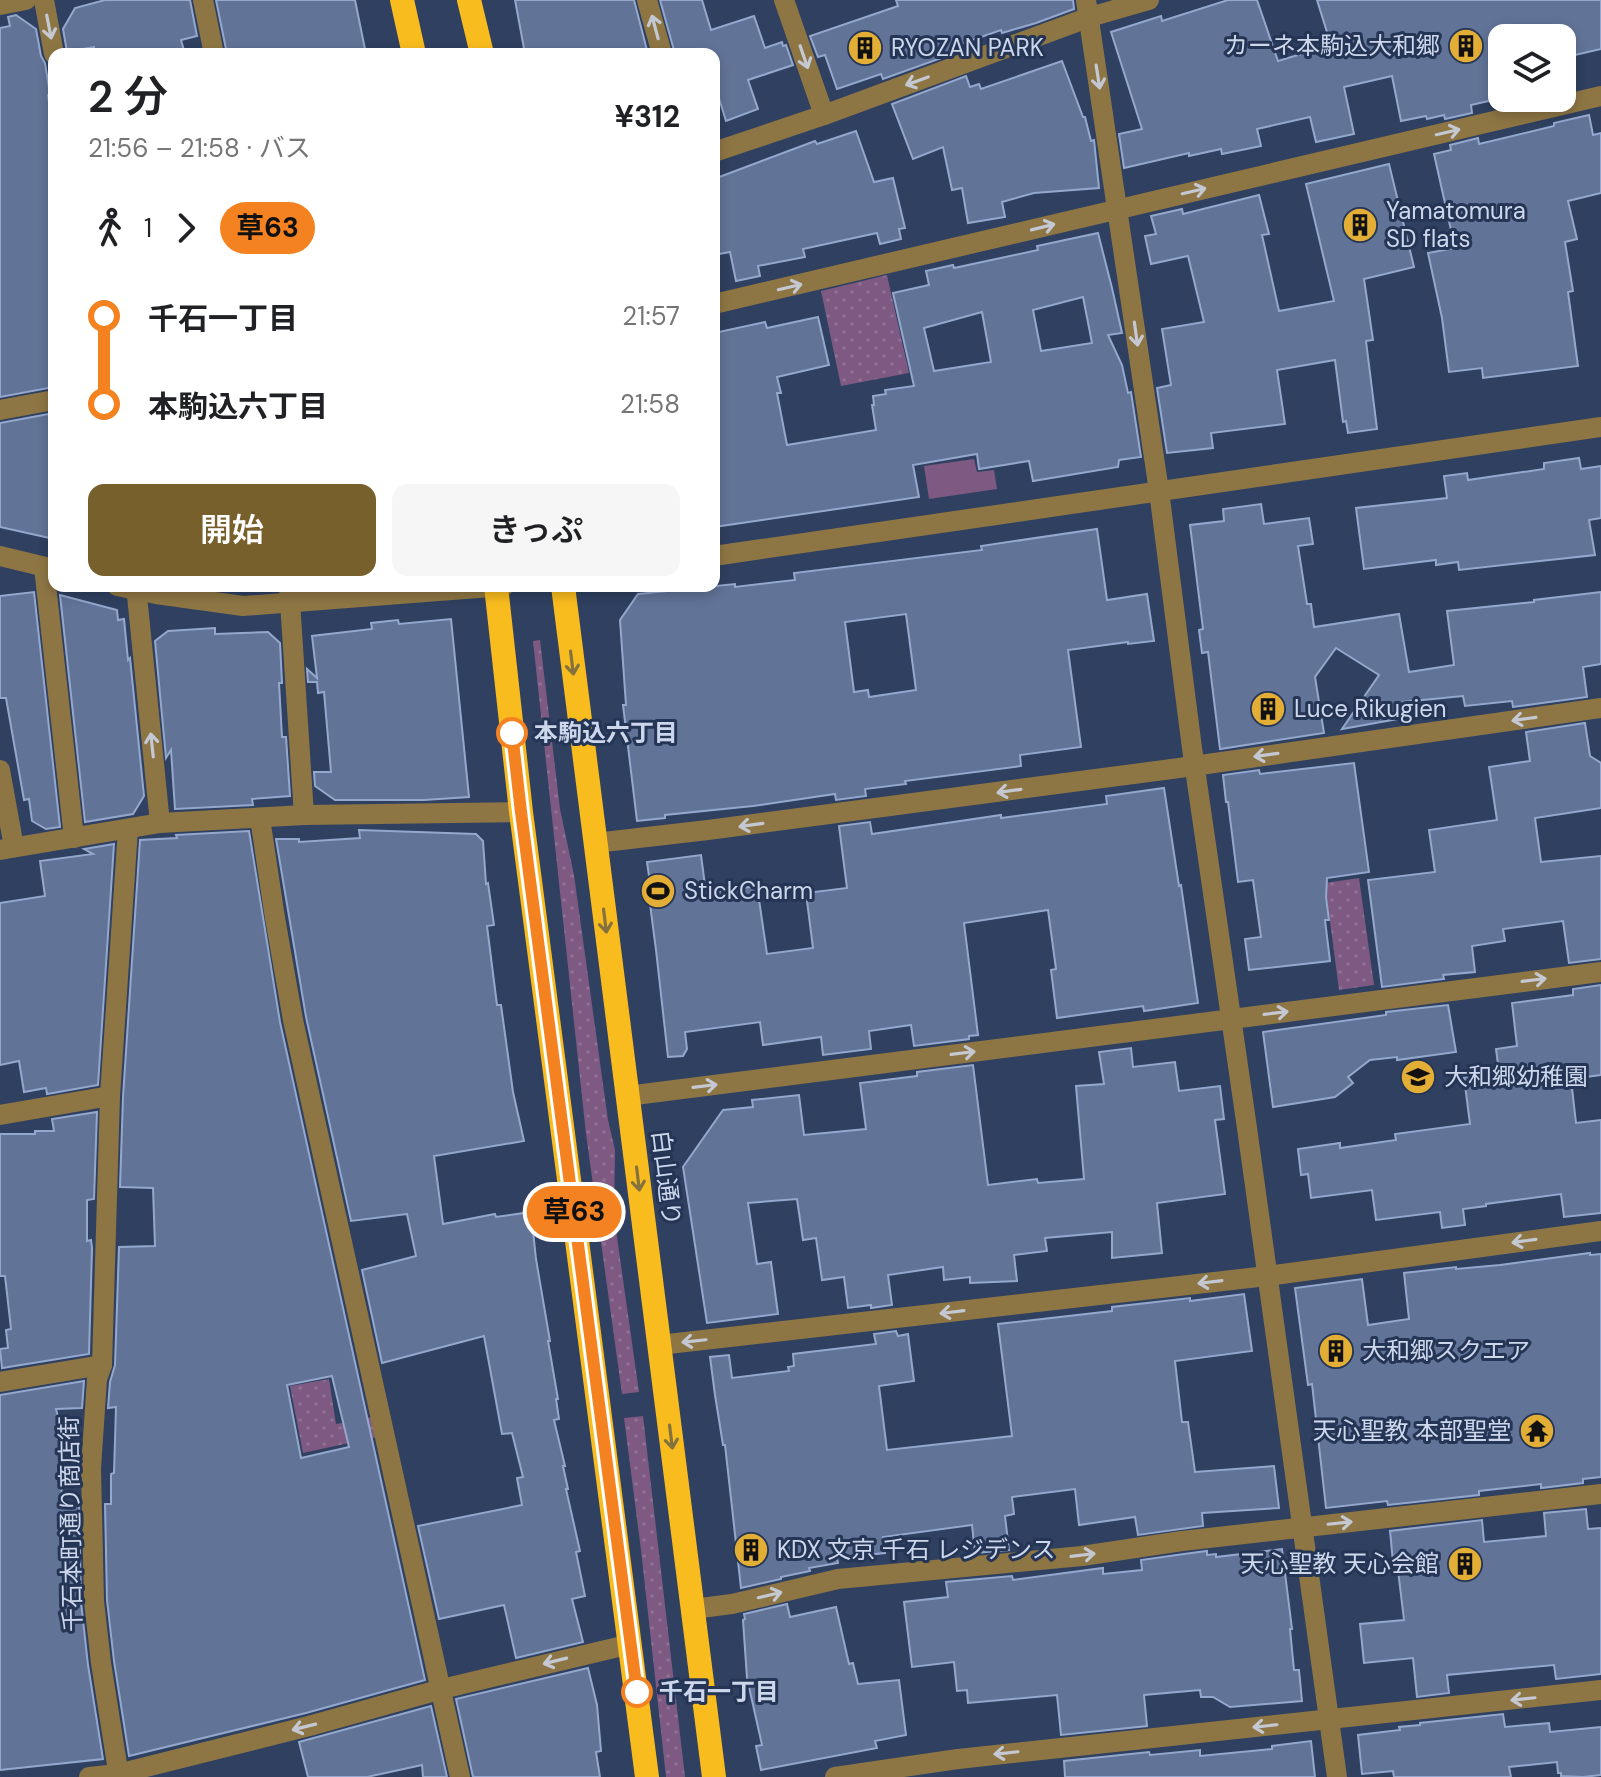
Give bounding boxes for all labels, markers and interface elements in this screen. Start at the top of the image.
one-way arrow [42,14,57,39]
one-way arrow [647,14,662,40]
map controls [1488,24,1576,112]
button: layers [1488,24,1576,112]
building icon: カーネ本駒込大和郷 [1447,27,1485,65]
building icon: RYOZAN PARK [846,29,884,67]
place label: カーネ本駒込大和郷 [1224,30,1440,61]
place label: RYOZAN PARK [891,32,1044,63]
one-way arrow [798,45,813,70]
one-way arrow [1092,64,1107,89]
text: 2 分 [88,68,168,126]
one-way arrow [905,75,929,89]
text: ¥312 [614,97,680,136]
one-way arrow [1434,124,1460,139]
text: 21:56 – 21:58 · バス [88,131,311,165]
one-way arrow [1181,182,1207,197]
place label: Yamatomura SD flats [1386,195,1526,254]
icon: walk [88,206,132,250]
icon: forward [164,206,208,250]
building icon: Yamatomura SD flats [1341,206,1379,244]
text: 草63 [236,209,299,246]
text: 1 [144,211,152,245]
one-way arrow [1030,218,1055,233]
one-way arrow [777,279,802,294]
text: 千石一丁目 [148,299,298,338]
text: 21:57 [622,299,680,333]
one-way arrow [1129,321,1144,346]
text: 本駒込六丁目 [148,387,328,426]
text: 21:58 [620,387,680,421]
button: 開始 [88,484,376,576]
button: きっぷ [392,484,680,576]
one-way arrow [565,650,580,676]
building icon: Luce Rikugien [1249,690,1287,728]
place label: Luce Rikugien [1294,693,1447,724]
one-way arrow [1512,712,1537,727]
place label: 本駒込六丁目 [534,717,678,748]
marker: 本駒込六丁目 [497,718,527,748]
one-way arrow [144,732,159,759]
one-way arrow [1254,748,1279,763]
one-way arrow [996,783,1023,798]
one-way arrow [739,818,764,833]
sports icon: StickCharm [639,872,677,910]
place label: StickCharm [684,875,813,906]
one-way arrow [598,908,613,933]
one-way arrow [1520,973,1547,988]
one-way arrow [1263,1005,1288,1020]
one-way arrow [949,1046,976,1061]
school or university icon: 大和郷幼稚園 [1399,1058,1437,1096]
place label: 大和郷幼稚園 [1444,1061,1588,1092]
one-way arrow [692,1078,717,1093]
street label: 白山通り [645,1128,688,1227]
one-way arrow [631,1166,646,1191]
line badge: 草63 [528,1186,620,1238]
text: 草63 [543,1193,605,1230]
one-way arrow [1512,1234,1537,1249]
one-way arrow [1198,1275,1223,1290]
one-way arrow [940,1305,965,1320]
building icon: 大和郷スクエア [1317,1332,1355,1370]
one-way arrow [681,1334,708,1349]
place label: 大和郷スクエア [1362,1335,1530,1366]
temple icon: 天心聖教 本部聖堂 [1518,1412,1556,1450]
place label: 天心聖教 本部聖堂 [1313,1415,1511,1446]
street label: 千石本町通り商店街 [53,1416,88,1632]
one-way arrow [664,1424,679,1449]
one-way arrow [1327,1516,1353,1531]
building icon: KDX 文京 千石 レジデンス [732,1531,770,1569]
place label: KDX 文京 千石 レジデンス [777,1534,1056,1565]
building icon: 天心聖教 天心会館 [1446,1545,1484,1583]
one-way arrow [1069,1548,1095,1563]
place label: 天心聖教 天心会館 [1241,1548,1439,1579]
one-way arrow [756,1587,782,1602]
one-way arrow [543,1655,568,1670]
place label: 千石一丁目 [659,1676,779,1707]
marker: 千石一丁目 [622,1677,652,1707]
one-way arrow [1511,1691,1537,1706]
one-way arrow [1252,1718,1279,1733]
one-way arrow [291,1721,317,1736]
one-way arrow [993,1746,1020,1761]

